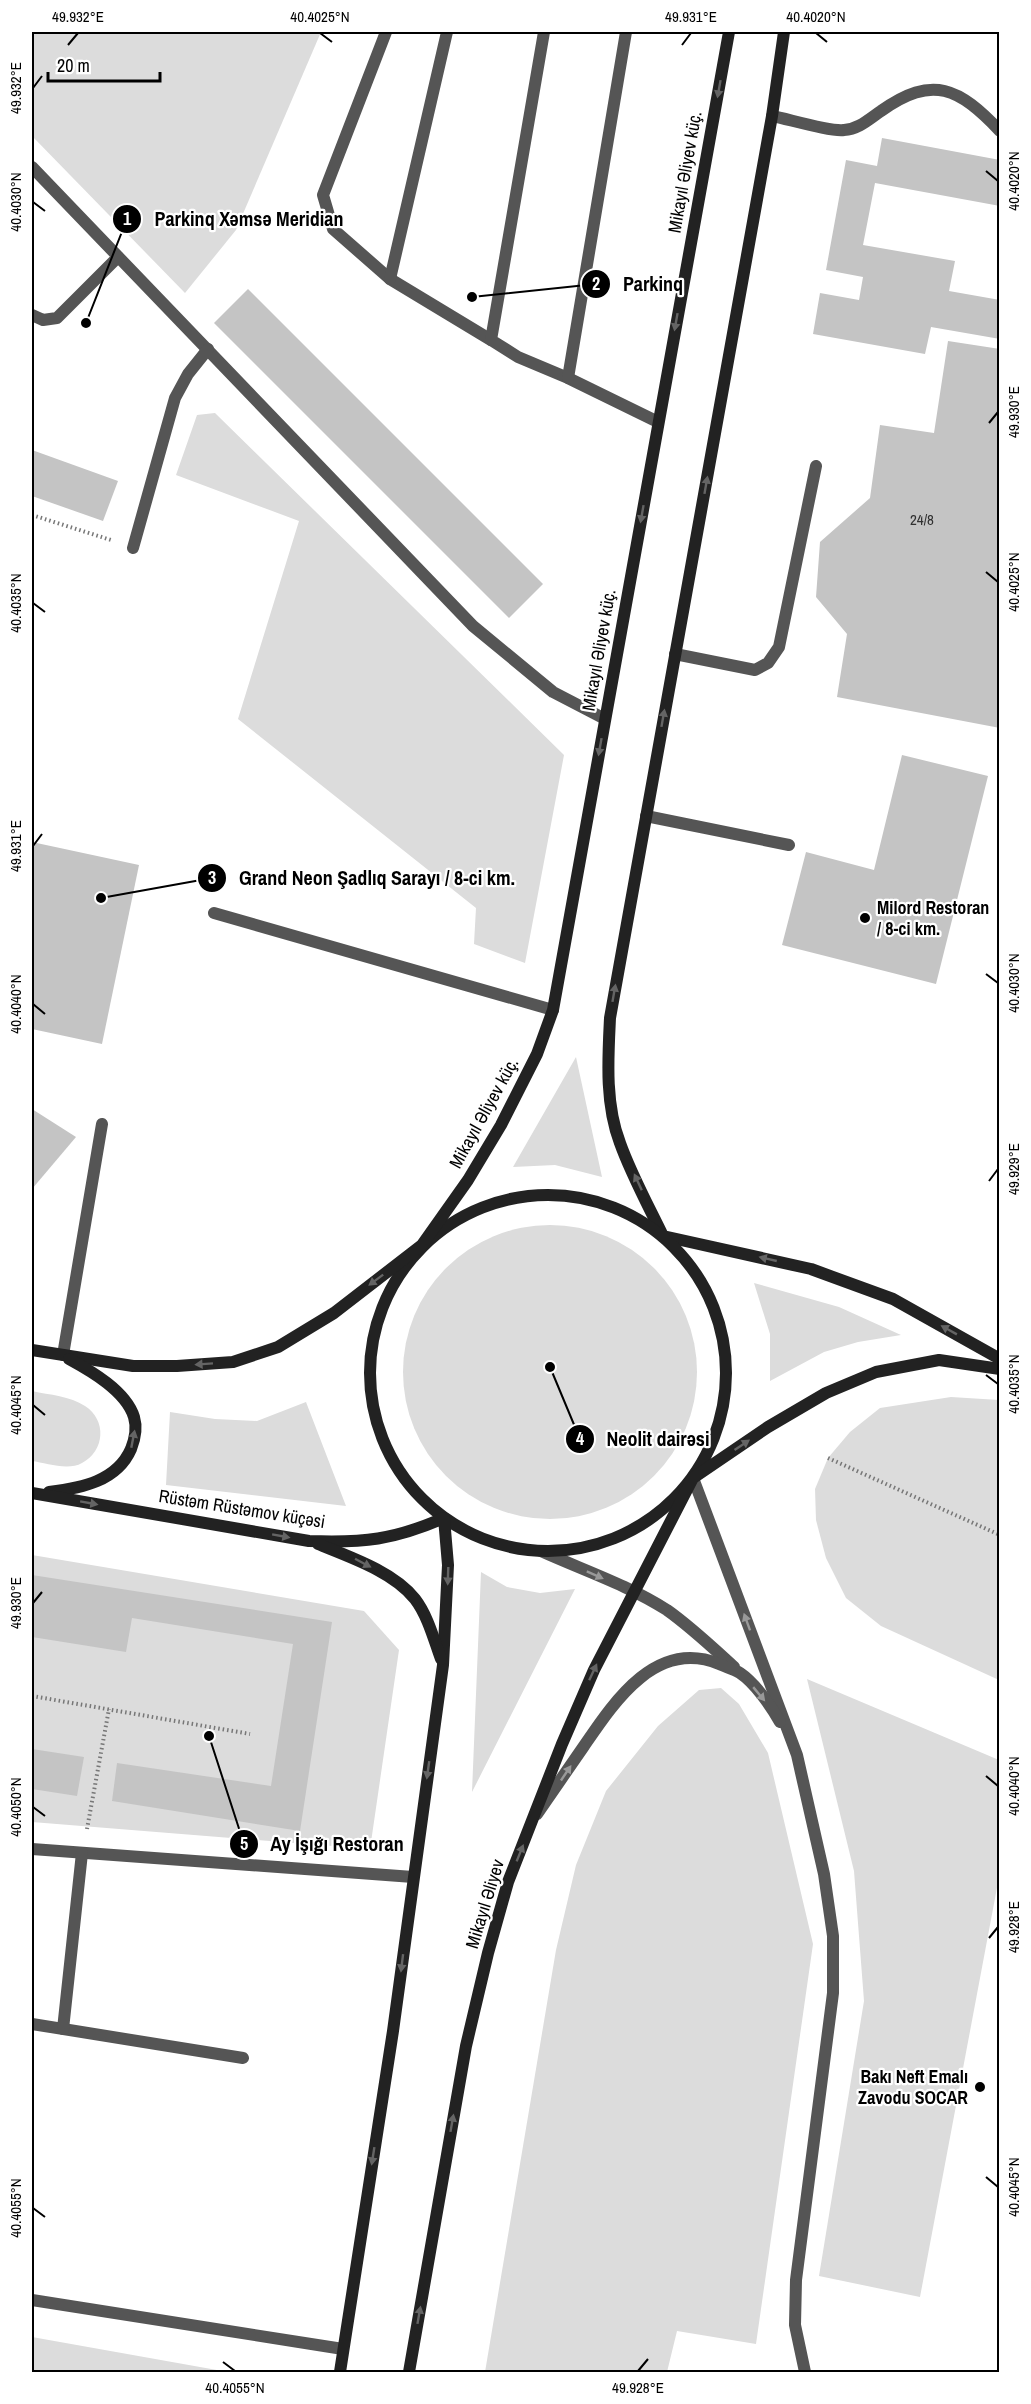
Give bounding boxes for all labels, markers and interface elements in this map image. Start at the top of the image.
text: 49.932°E [52,6,104,27]
text: 40.4025°N [290,6,350,27]
text: 49.931°E [665,6,717,27]
text: 40.4020°N [786,6,846,27]
scale bar [48,45,160,83]
text: 20 m [57,53,90,78]
text: 49.932°E [5,62,26,114]
one-way arrow [714,80,723,99]
street label: Mikayıl Əliyev küç. [662,109,708,235]
text: 40.4020°N [1003,151,1024,211]
text: 40.4030°N [5,172,26,232]
callout: Parkinq Xəmsə Meridian [112,200,355,238]
text: Parkinq Xəmsə Meridian [155,205,344,232]
text: 1 [123,206,132,231]
callout: Parkinq [581,265,695,303]
text: Parkinq [623,270,683,297]
text: 2 [592,271,600,296]
one-way arrow [671,313,680,332]
text: 49.930°E [1003,386,1024,438]
one-way arrow [702,476,711,495]
one-way arrow [637,505,646,524]
house number: 24/8 [910,509,934,530]
text: 40.4025°N [1003,552,1024,612]
text: 40.4035°N [5,573,26,633]
street label: Mikayıl Əliyev küç. [576,587,622,713]
one-way arrow [659,709,668,728]
one-way arrow [595,738,604,757]
text: 49.931°E [5,820,26,872]
callout: Grand Neon Şadlıq Sarayı / 8-ci km. [197,859,527,897]
text: Grand Neon Şadlıq Sarayı / 8-ci km. [239,864,515,891]
text: 3 [208,865,216,890]
place label: Milord Restoran / 8-ci km. [877,895,989,941]
marker: Milord Restoran / 8-ci km. [858,911,872,925]
text: 40.4030°N [1003,953,1024,1013]
text: 40.4040°N [5,974,26,1034]
one-way arrow [610,983,619,1002]
street label: Mikayıl Əliyev küç. [443,1053,524,1173]
text: 49.929°E [1003,1143,1024,1195]
one-way arrow [633,1173,643,1191]
one-way arrow [758,1254,777,1263]
one-way arrow [368,1274,384,1287]
one-way arrow [940,1325,957,1335]
text: 40.4035°N [1003,1354,1024,1414]
one-way arrow [195,1359,214,1369]
text: 40.4045°N [5,1375,26,1435]
callout: Neolit dairəsi [565,1420,722,1458]
text: Neolit dairəsi [607,1425,710,1452]
text: 4 [576,1426,585,1451]
one-way arrow [129,1429,138,1448]
one-way arrow [733,1439,749,1451]
street label: Rüstəm Rüstəmov küçəsi [157,1483,327,1534]
one-way arrow [80,1499,99,1508]
one-way arrow [272,1532,291,1541]
one-way arrow [354,1558,371,1568]
one-way arrow [443,1567,453,1586]
one-way arrow [586,1570,604,1580]
text: 49.930°E [5,1577,26,1629]
one-way arrow [742,1613,751,1631]
one-way arrow [589,1663,599,1681]
one-way arrow [753,1686,766,1702]
text: 40.4040°N [1003,1756,1024,1816]
one-way arrow [423,1761,432,1780]
one-way arrow [560,1765,571,1781]
text: 40.4050°N [5,1777,26,1837]
callout: Ay İşığı Restoran [229,1825,416,1863]
text: Ay İşığı Restoran [270,1830,404,1857]
text: 5 [240,1831,248,1856]
one-way arrow [515,1843,525,1861]
street label: Mikayıl Əliyev [459,1856,510,1951]
text: 49.928°E [1003,1901,1024,1953]
one-way arrow [397,1954,406,1973]
place label: Bakı Neft Emalı Zavodu SOCAR [858,2064,968,2110]
marker: Bakı Neft Emalı Zavodu SOCAR [973,2080,987,2094]
one-way arrow [448,2113,457,2132]
one-way arrow [369,2147,378,2166]
text: 40.4045°N [1003,2157,1024,2217]
text: 40.4055°N [5,2178,26,2238]
one-way arrow [415,2305,424,2324]
text: 40.4055°N [205,2377,265,2398]
text: 49.928°E [612,2377,664,2398]

